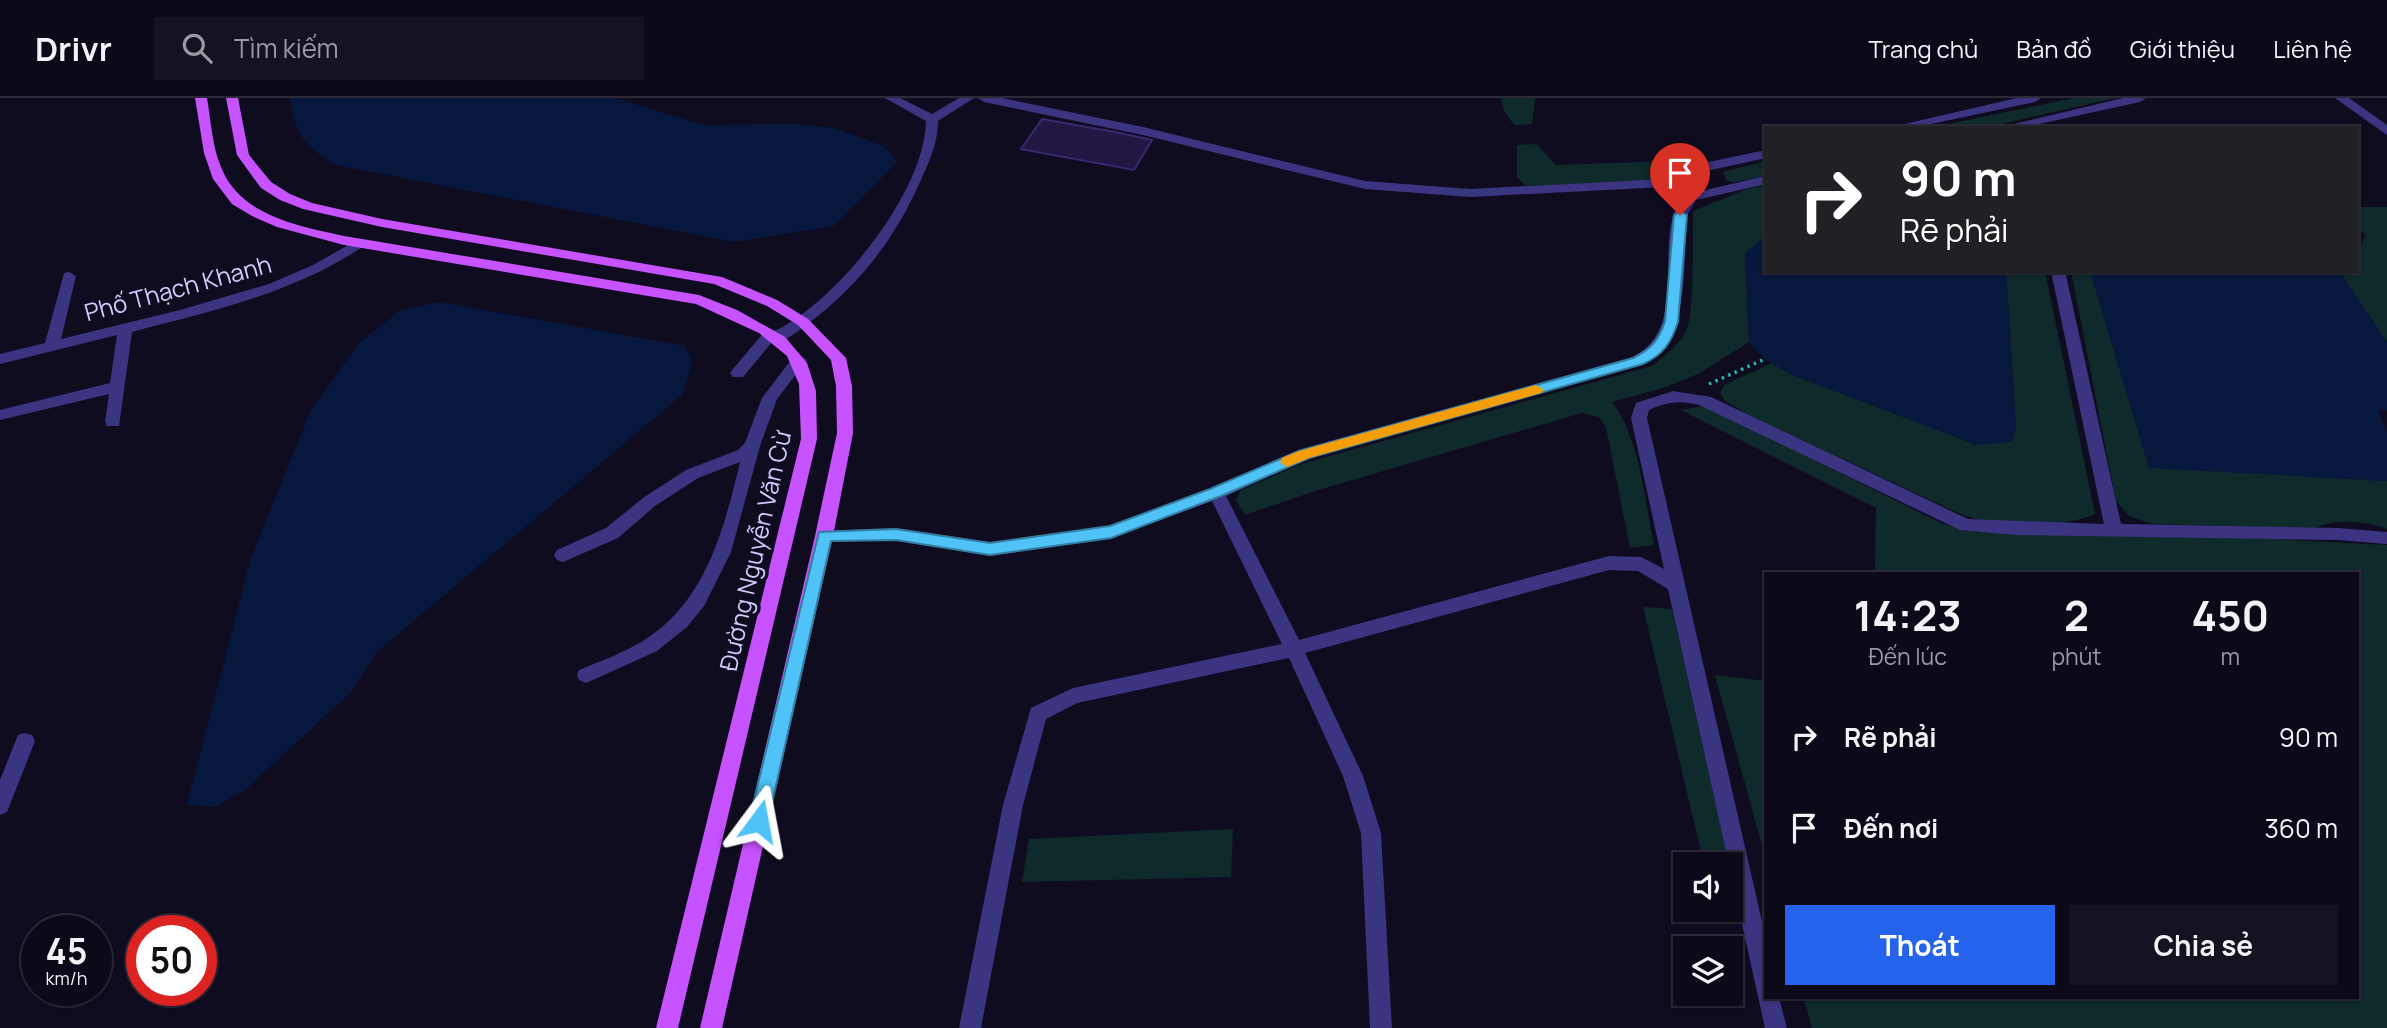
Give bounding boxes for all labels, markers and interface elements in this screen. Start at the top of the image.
search box [154,17,644,80]
text: Drivr [35,26,112,71]
icon: search [178,29,216,67]
text: Tìm kiếm [234,30,339,66]
text: Trang chủ [1869,32,1978,65]
text: Bản đồ [2016,32,2092,65]
text: Giới thiệu [2130,32,2235,65]
text: Liên hệ [2273,32,2352,65]
pin [1650,143,1710,215]
text: 90 m [1900,144,2017,211]
icon: arrive [1661,154,1699,192]
icon: right [1785,154,1876,245]
text: Rẽ phải [1900,208,2008,252]
street label: Phố Thạch Khanh [80,247,275,328]
street label: Đường Nguyễn Văn Cừ [711,427,798,674]
text: 14:23 [1854,586,1962,644]
text: 2 [2064,586,2089,644]
text: 450 [2191,586,2269,644]
text: Đến lúc [1868,640,1947,672]
text: phút [2051,640,2102,672]
text: m [2221,640,2240,672]
icon: right [1785,718,1823,756]
text: Rẽ phải [1844,719,1937,755]
text: 90 m [2279,719,2338,755]
position arrow [722,784,796,858]
icon: arrive [1785,809,1823,847]
text: Đến nơi [1844,810,1938,846]
text: 360 m [2264,810,2338,846]
map controls [1673,852,1743,1006]
button: sound [1673,852,1743,922]
button: Thoát [1785,905,2055,985]
button: Chia sẻ [2069,905,2338,985]
speed limit sign: 50 [126,915,217,1006]
text: 45 [46,927,87,975]
button: layers [1673,936,1743,1006]
text: km/h [46,966,87,990]

